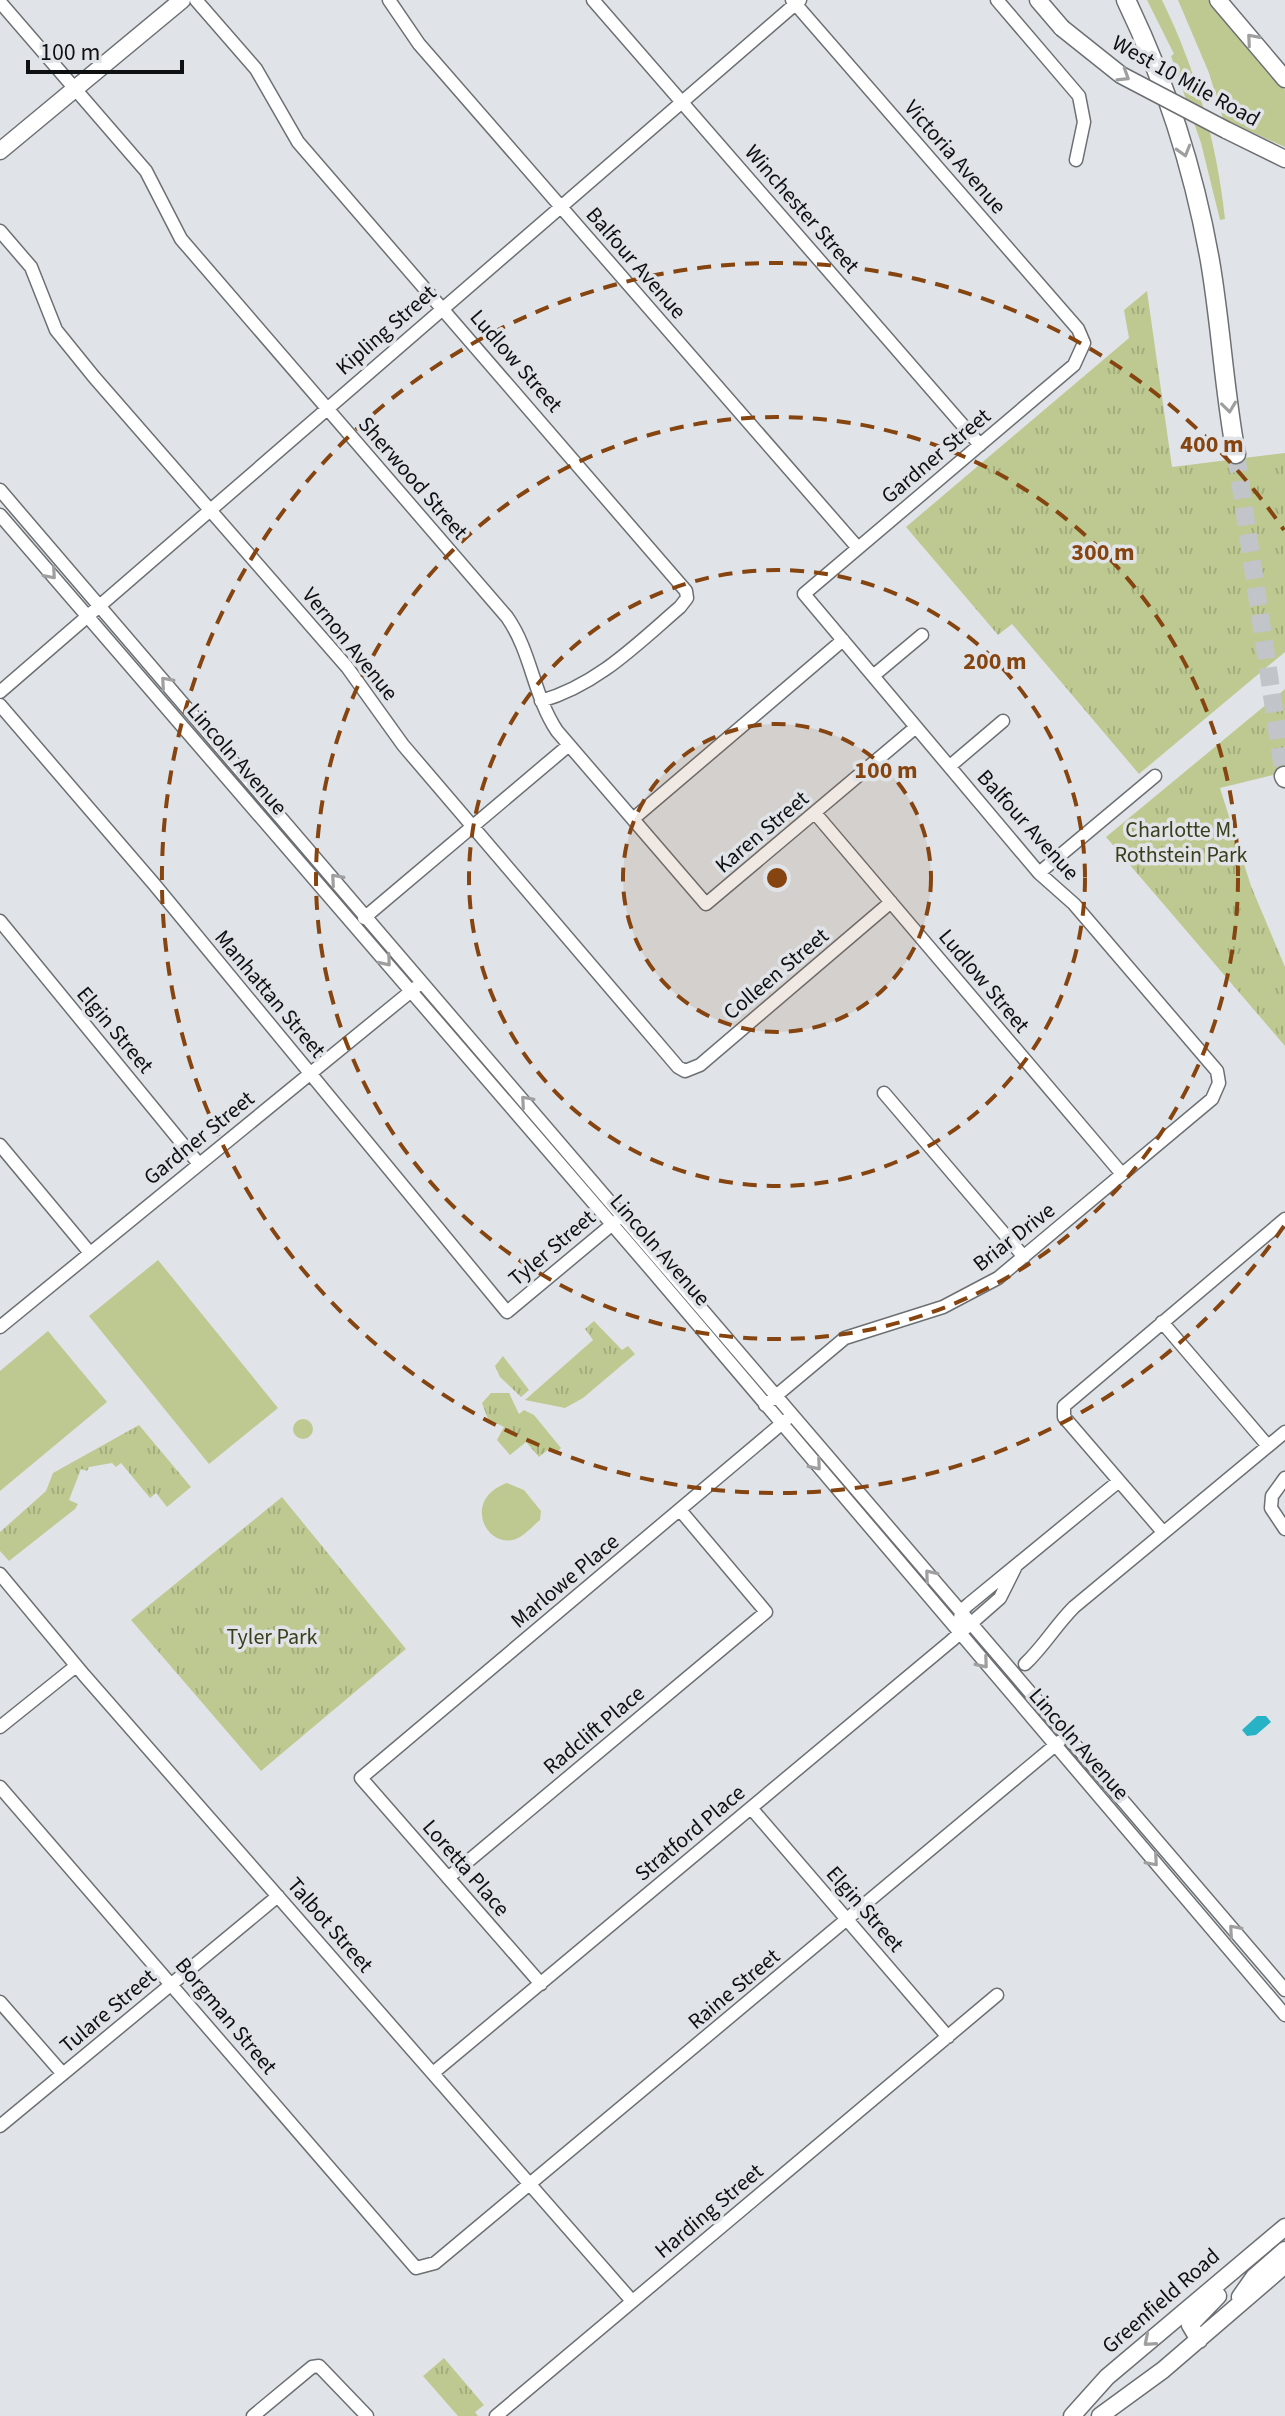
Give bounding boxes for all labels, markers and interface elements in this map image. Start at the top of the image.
scale bar [28,24,182,74]
street label: West 10 Mile Road [1106,27,1266,135]
one-way arrow [1247,34,1261,49]
text: 100 m [40,35,100,70]
one-way arrow [1115,66,1130,81]
street label: Victoria Avenue [896,93,1014,221]
street label: Winchester Street [737,138,867,281]
one-way arrow [1175,144,1192,157]
street label: Balfour Avenue [578,200,694,326]
street label: Kipling Street [329,277,444,383]
street label: Ludlow Street [462,302,570,420]
street label: Gardner Street [874,400,998,511]
one-way arrow [1220,401,1237,414]
street label: Sherwood Street [350,409,476,547]
text: 400 m [1180,427,1244,462]
text: 300 m [1071,535,1135,570]
one-way arrow [41,565,56,579]
street label: Vernon Avenue [294,580,406,708]
text: 200 m [963,644,1027,679]
one-way arrow [161,677,175,692]
street label: Lincoln Avenue [179,696,295,822]
text: 100 m [854,753,918,788]
street label: Balfour Avenue [969,762,1087,888]
street label: Karen Street [708,783,816,881]
park label: Charlotte M. Rothstein Park [1114,814,1248,871]
centre of rings [763,864,791,892]
one-way arrow [331,873,346,888]
street label: Colleen Street [716,920,836,1028]
street label: Ludlow Street [931,922,1038,1041]
street label: Manhattan Street [207,923,334,1065]
one-way arrow [376,952,391,966]
street label: Elgin Street [69,979,161,1081]
street label: Gardner Street [137,1083,262,1193]
one-way arrow [521,1096,536,1110]
street label: Lincoln Avenue [602,1187,718,1313]
street label: Briar Drive [966,1195,1062,1279]
street label: Tyler Street [501,1202,603,1294]
one-way arrow [806,1455,821,1470]
street label: Marlowe Place [504,1526,626,1636]
one-way arrow [925,1570,940,1585]
park label: Tyler Park [226,1621,318,1653]
one-way arrow [973,1654,988,1669]
street label: Radclift Place [536,1678,652,1782]
street label: Lincoln Avenue [1021,1681,1137,1807]
street label: Stratford Place [628,1777,752,1889]
street label: Loretta Place [415,1812,517,1924]
one-way arrow [1143,1851,1157,1866]
street label: Elgin Street [818,1859,912,1960]
street label: Talbot Street [279,1870,381,1980]
one-way arrow [1229,1925,1244,1940]
street label: Raine Street [681,1941,787,2037]
street label: Borgman Street [167,1950,285,2082]
street label: Tulare Street [53,1961,164,2061]
street label: Harding Street [648,2156,771,2266]
street label: Greenfield Road [1095,2241,1227,2361]
one-way arrow [1144,2331,1158,2346]

